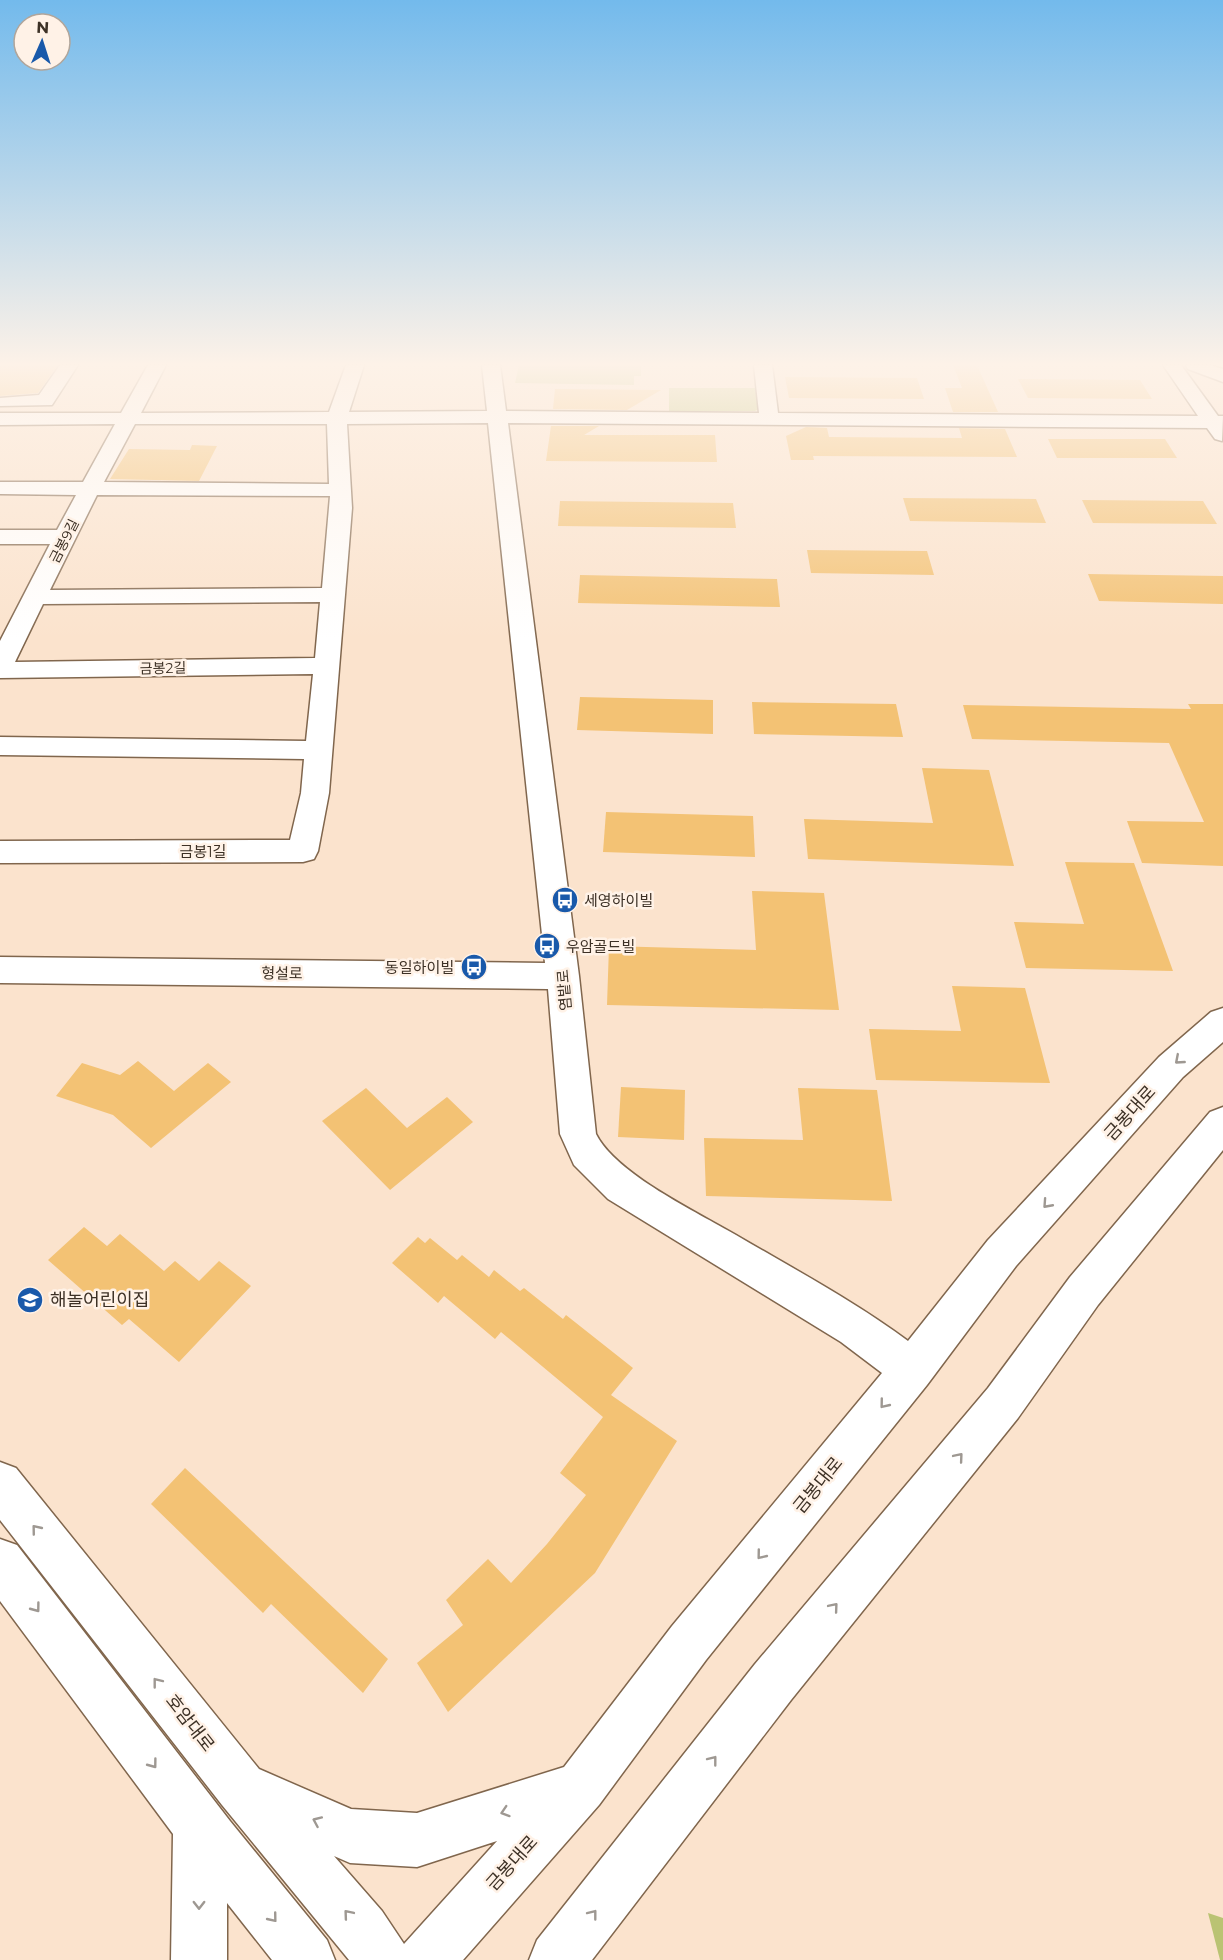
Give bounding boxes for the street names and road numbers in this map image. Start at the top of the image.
street label: 금봉9길 [45,516,83,566]
street label: 금봉2길 [140,659,186,677]
street label: 금봉1길 [180,842,226,861]
street label: 형설로 [261,963,303,983]
street label: 염밭로 [553,969,575,1011]
street label: 금봉대로 [1100,1081,1160,1145]
street label: 금봉대로 [789,1452,847,1518]
street label: 호암대로 [161,1690,219,1756]
street label: 금봉대로 [482,1831,542,1895]

